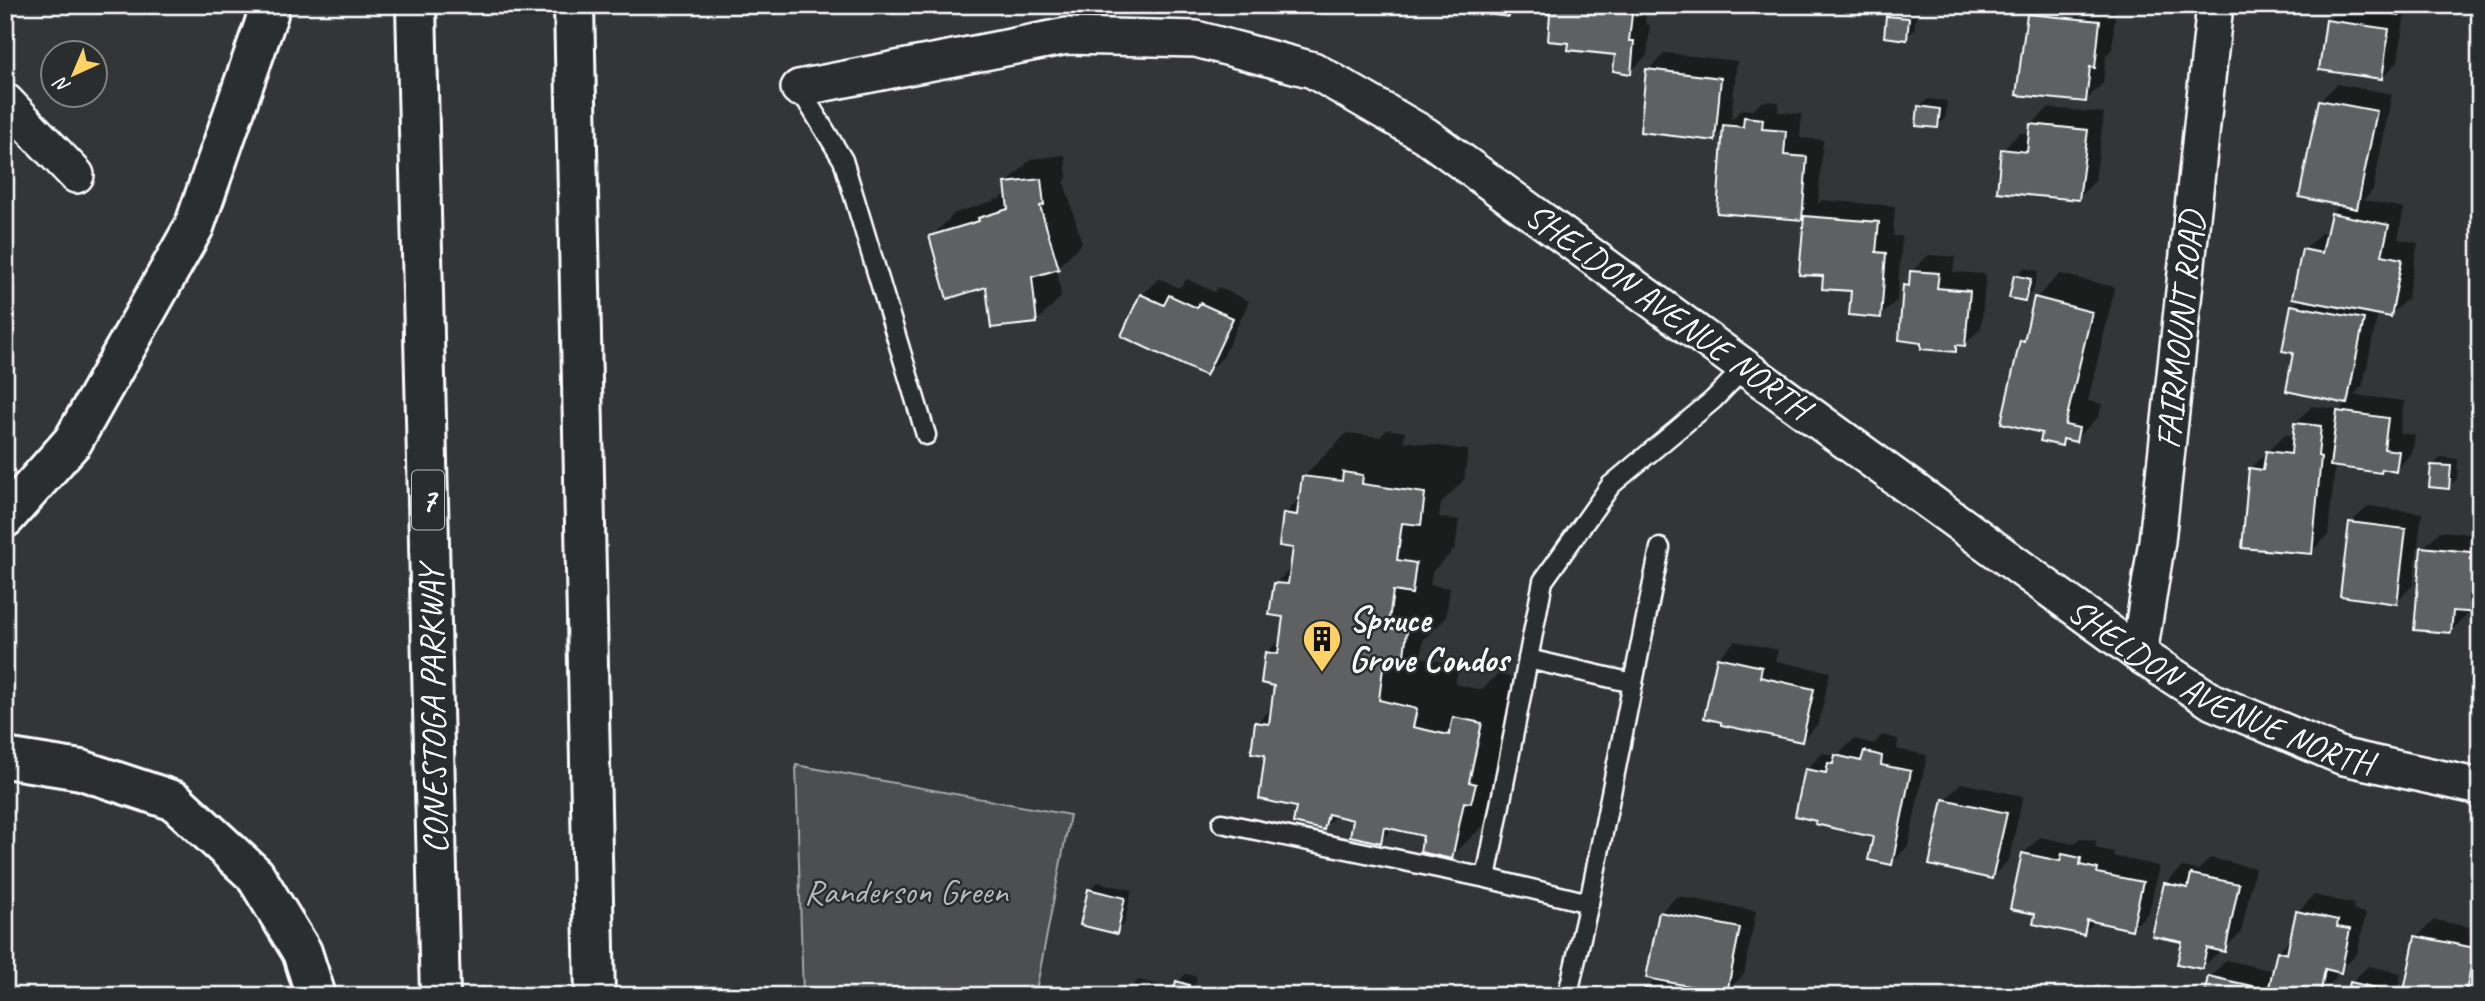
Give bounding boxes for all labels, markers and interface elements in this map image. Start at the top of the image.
north arrow [38,38,108,108]
text: N [48,71,75,98]
street label: SHELDON AVENUE NORTH [1517,193,1823,432]
street label: FAIRMOUNT ROAD [2145,206,2215,451]
road number: 7 [412,471,444,530]
street label: CONESTOGA PARKWAY [408,560,458,854]
street label: SHELDON AVENUE NORTH [2060,588,2382,786]
place label: Spruce Grove Condos [1349,597,1512,682]
building icon: Spruce Grove Condos [1301,618,1343,673]
park label: Randerson Green [804,869,1009,914]

